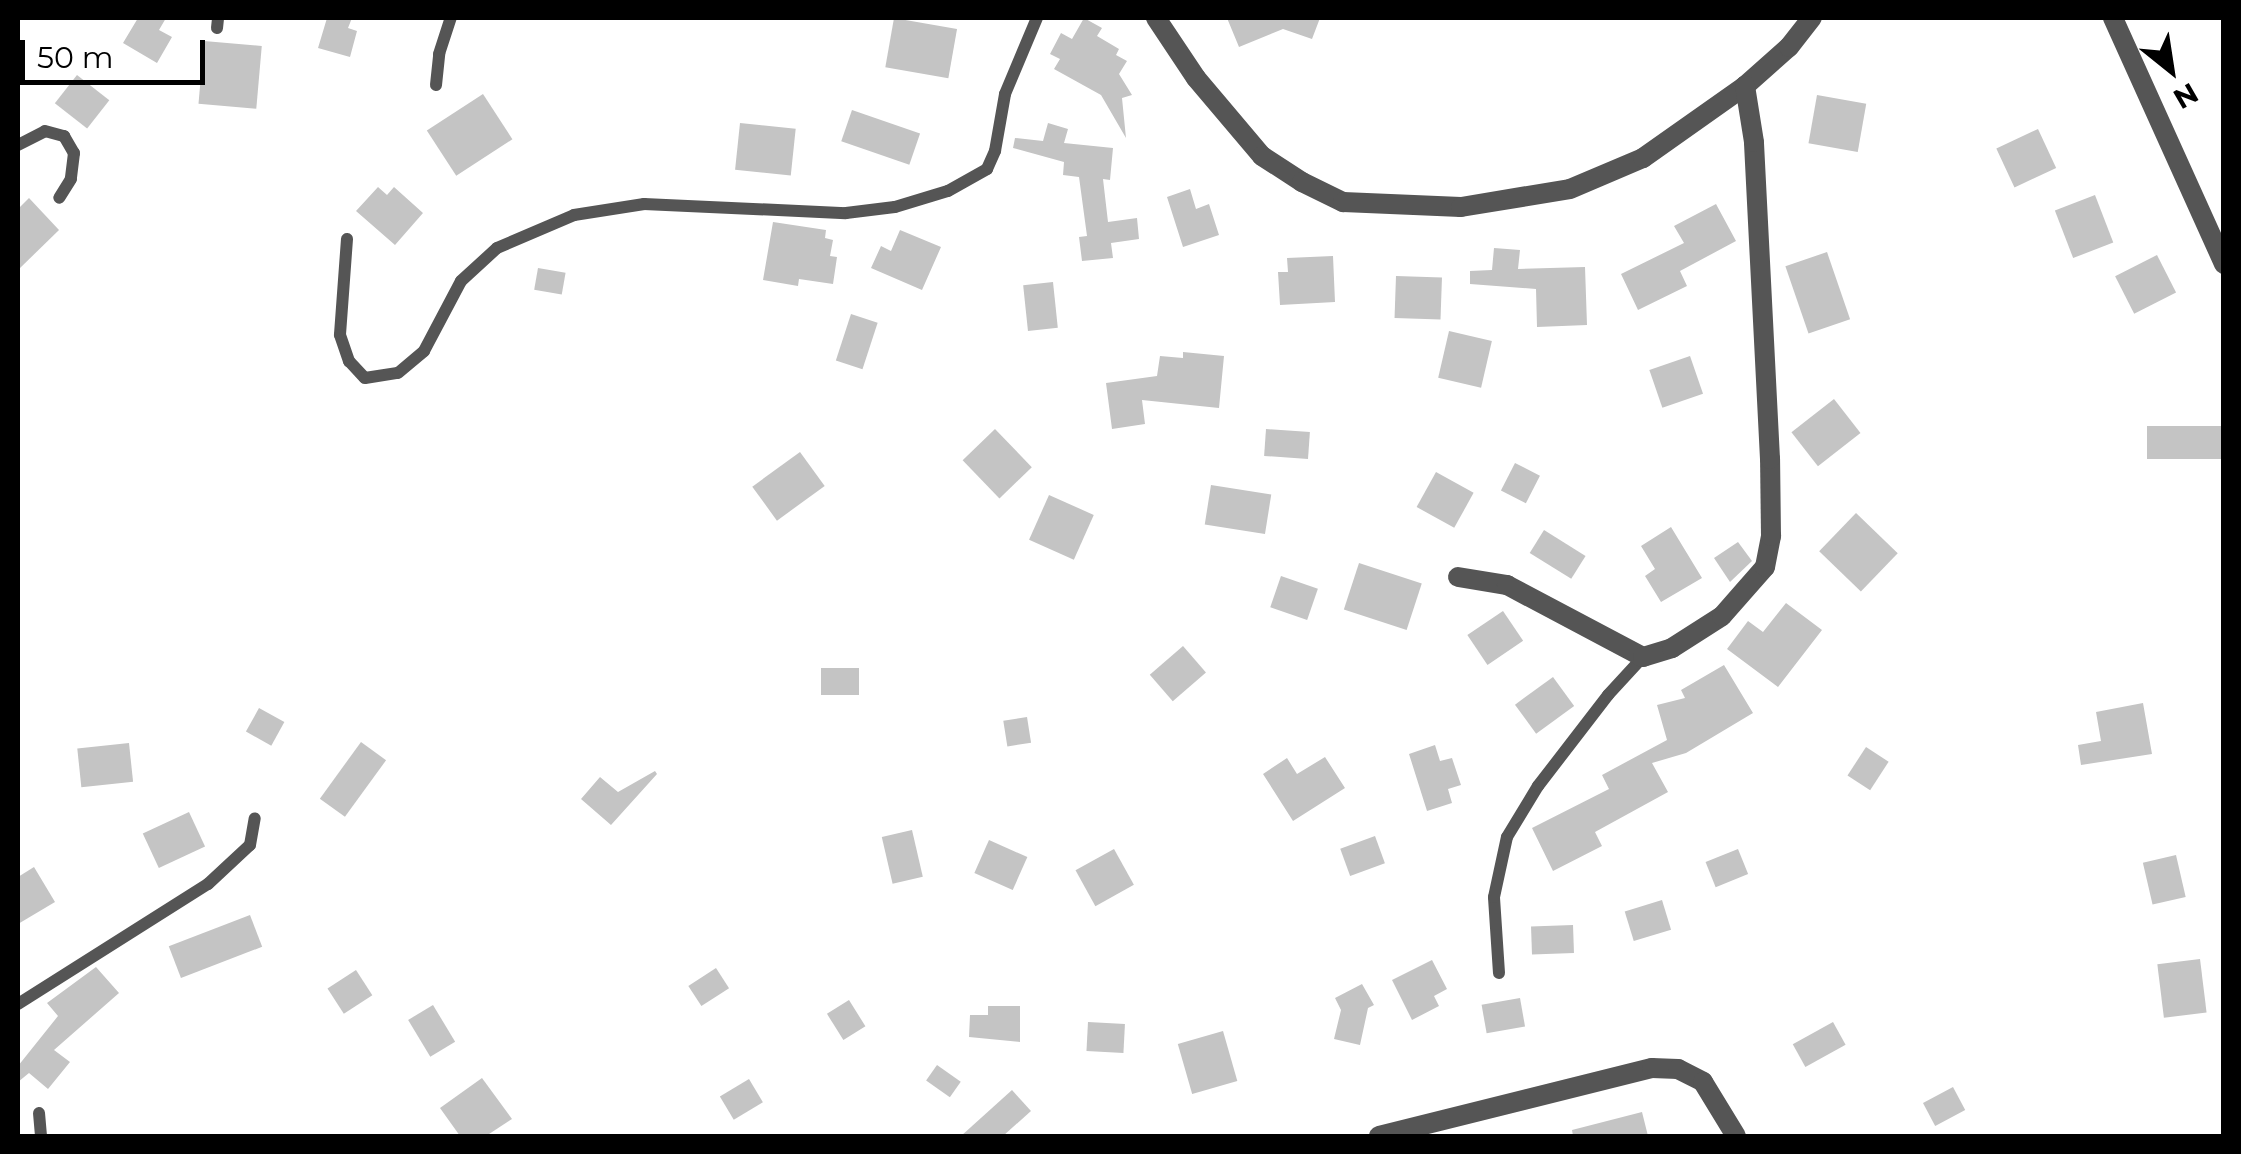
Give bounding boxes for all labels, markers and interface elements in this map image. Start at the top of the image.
scale bar [25,20,210,82]
north arrow [2121,20,2221,120]
text: 50 m [37,39,114,76]
text: N [2168,76,2204,116]

